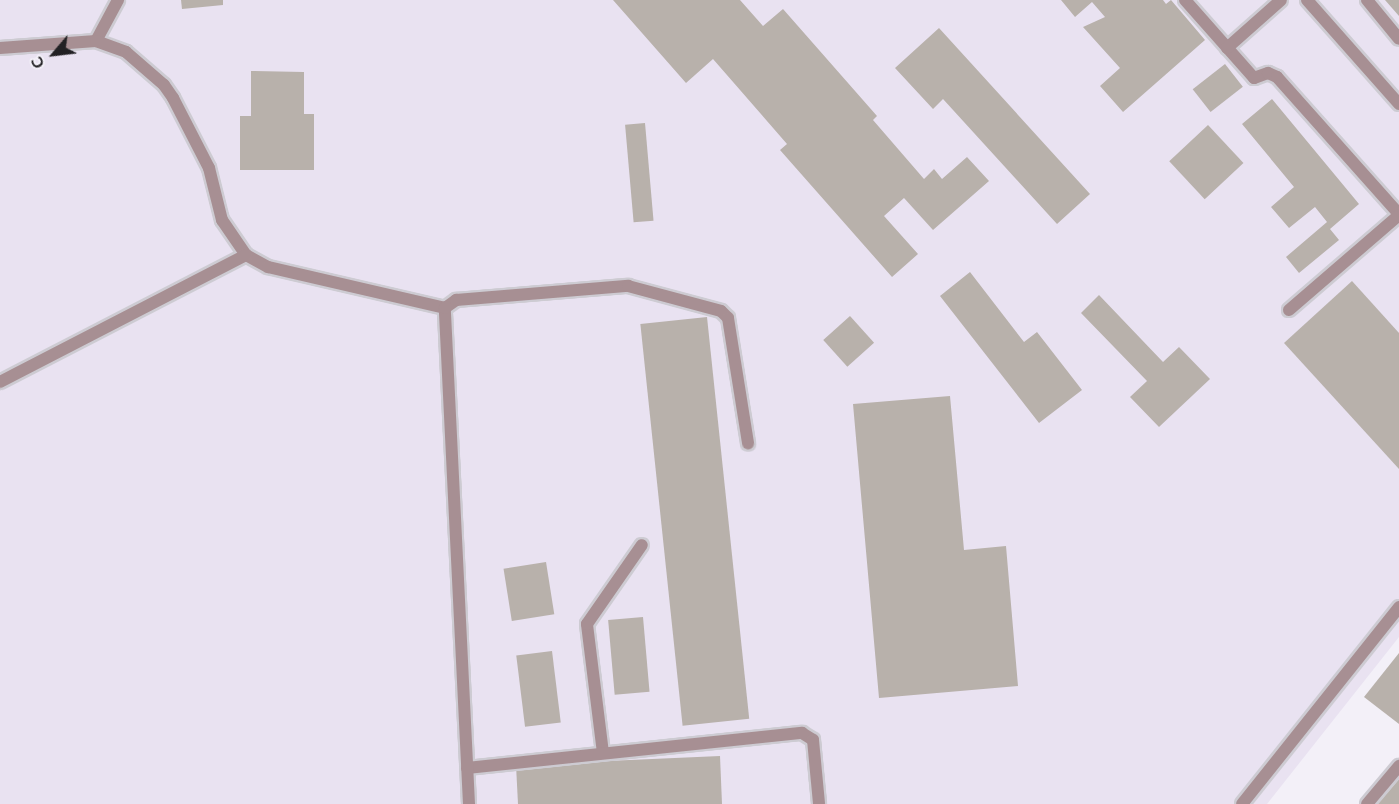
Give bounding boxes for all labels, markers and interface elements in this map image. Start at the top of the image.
north arrow [24,24,84,84]
text: С [26,52,50,72]

